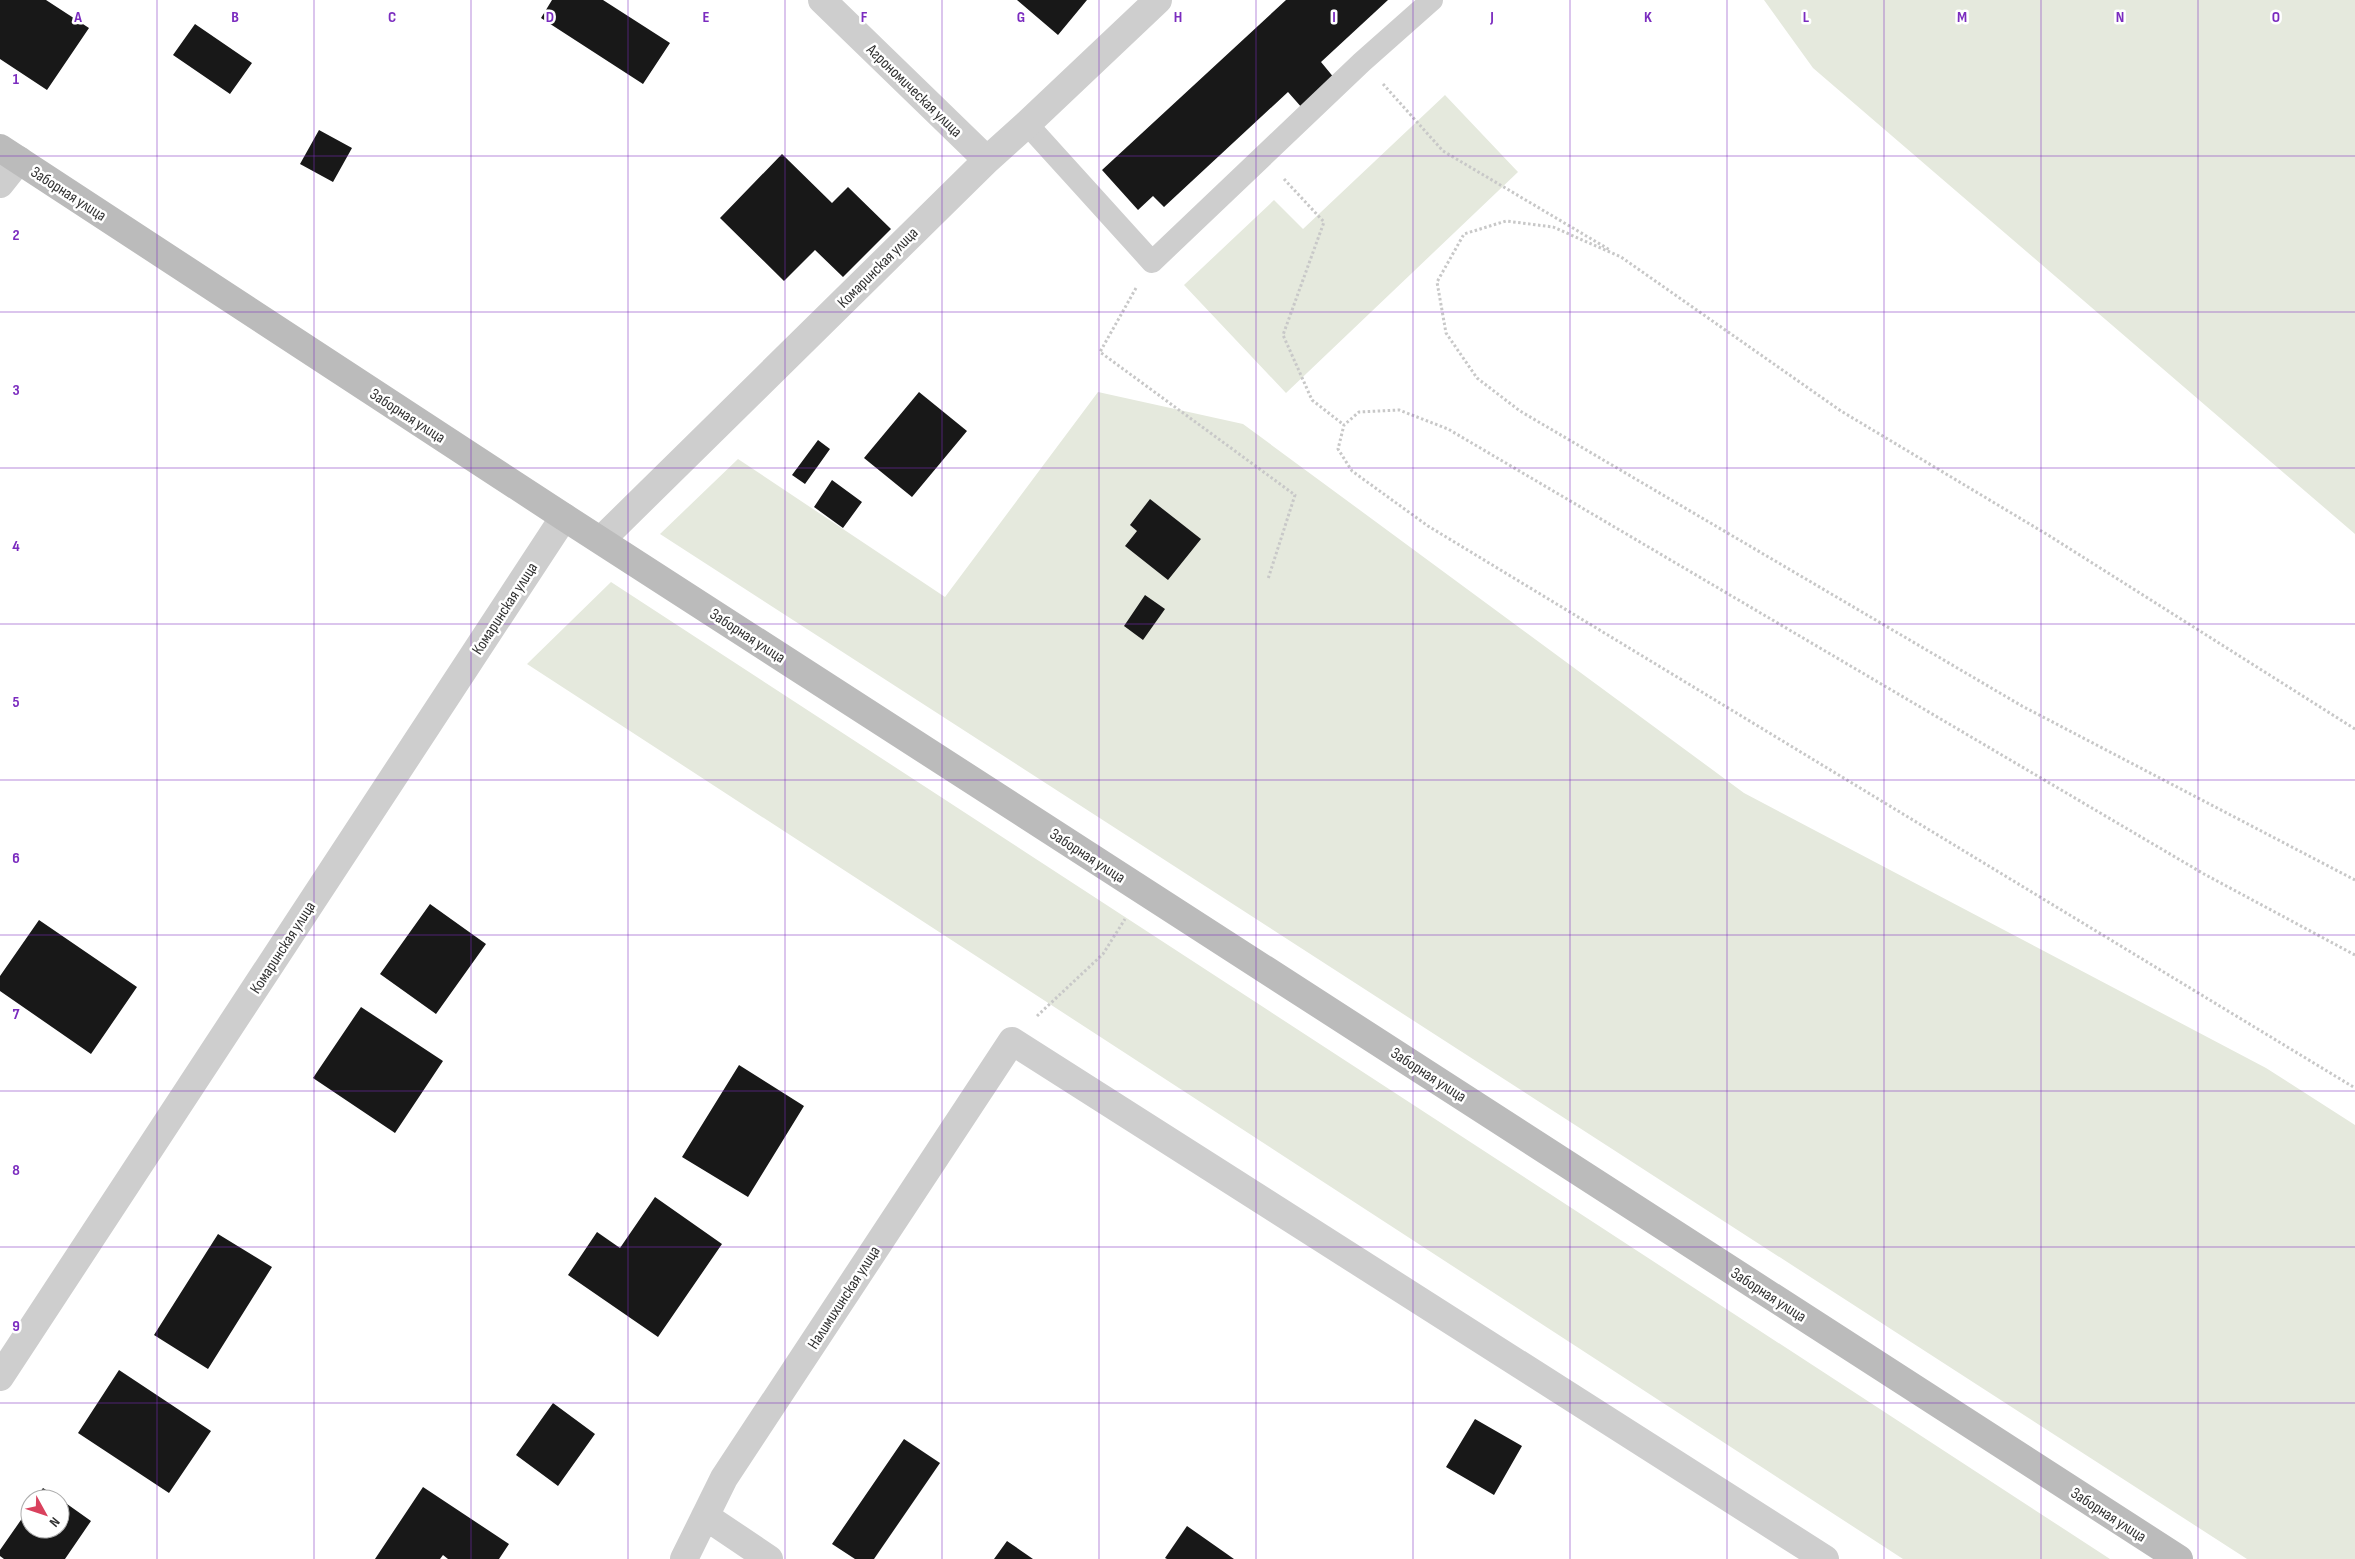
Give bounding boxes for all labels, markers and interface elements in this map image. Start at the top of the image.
text: A [73,8,82,27]
text: B [231,8,239,27]
text: C [388,8,396,27]
text: D [546,8,554,27]
text: E [703,8,710,27]
text: F [861,8,868,27]
text: G [1017,8,1025,27]
text: H [1174,8,1182,27]
text: I [1332,8,1336,27]
text: J [1489,8,1494,27]
text: K [1644,8,1652,27]
text: L [1803,8,1810,27]
text: M [1957,8,1967,27]
text: N [2116,8,2124,27]
text: O [2272,8,2280,27]
street label: Агрономическая улица [861,40,966,142]
text: 1 [13,70,20,89]
street label: Заборная улица [27,163,109,226]
street label: Комаринская улица [834,224,922,312]
text: 2 [12,226,20,245]
text: 3 [12,381,20,400]
street label: Заборная улица [366,385,448,448]
text: 4 [12,537,20,556]
street label: Комаринская улица [468,559,542,659]
street label: Заборная улица [706,605,788,668]
text: 5 [12,693,20,712]
street label: Заборная улица [1046,825,1128,888]
text: 6 [12,849,20,868]
street label: Комаринская улица [246,898,320,998]
text: 7 [13,1005,20,1024]
street label: Заборная улица [1387,1044,1469,1107]
text: 8 [12,1161,20,1180]
street label: Налимихинская улица [804,1243,885,1353]
street label: Заборная улица [1727,1264,1809,1327]
text: 9 [12,1317,20,1336]
street label: Заборная улица [2067,1484,2149,1547]
north arrow [20,1489,70,1539]
text: N [46,1514,63,1530]

